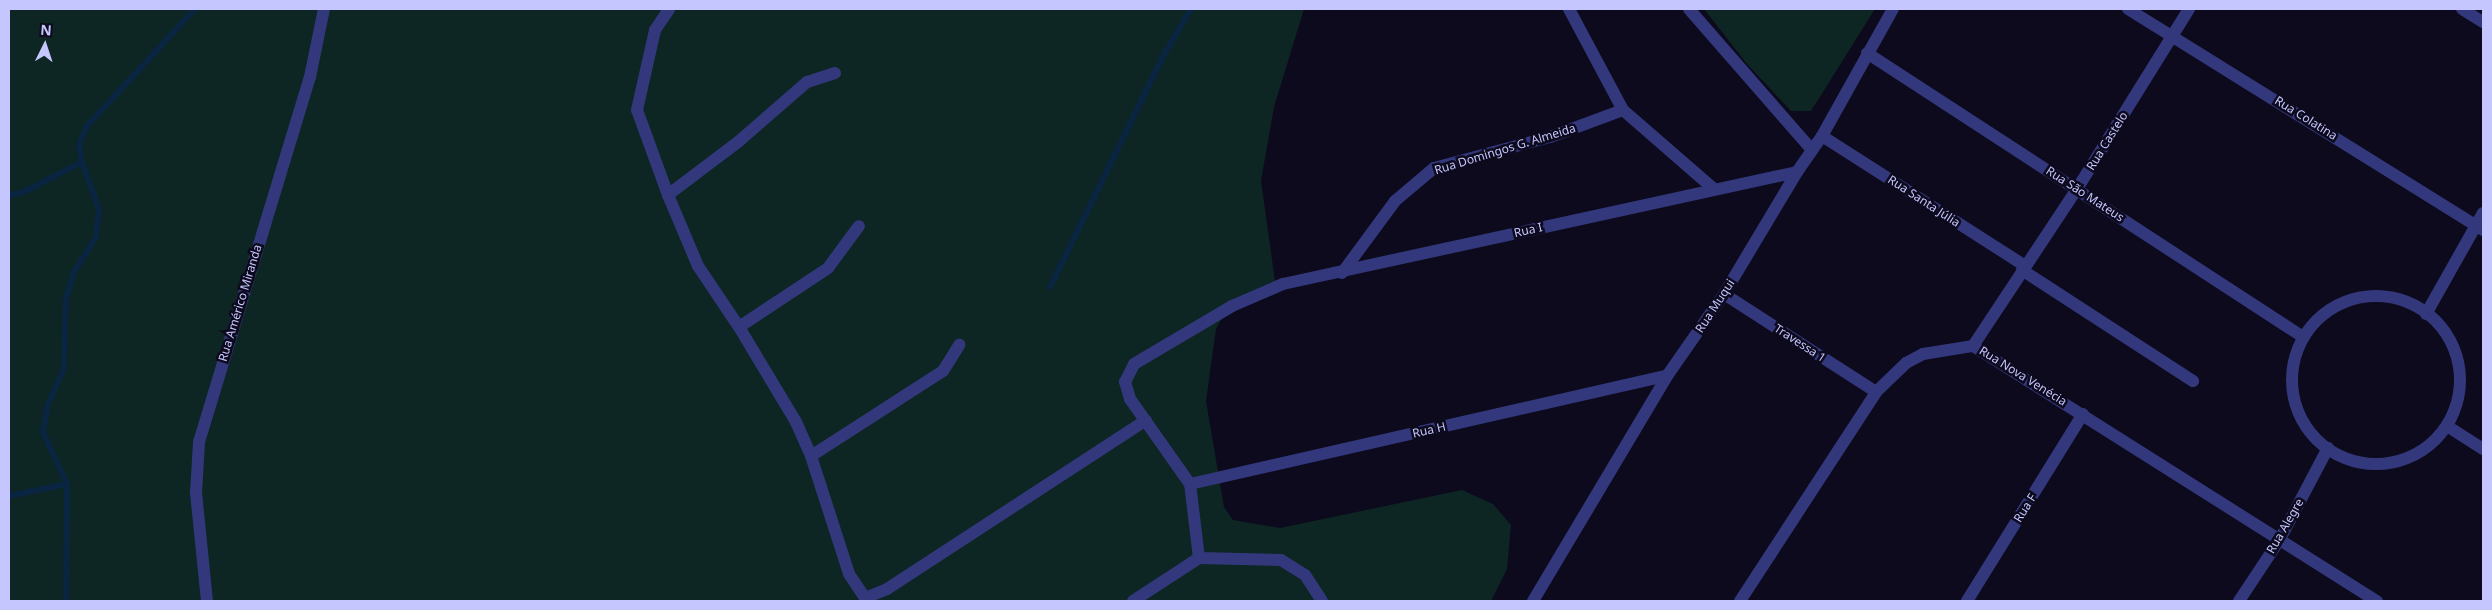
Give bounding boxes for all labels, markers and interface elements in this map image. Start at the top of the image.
north arrow [20,20,70,70]
text: N [40,20,52,39]
street label: Rua Colatina [2272,93,2340,143]
street label: Rua Castelo [2083,109,2131,173]
street label: Rua Domingos G. Almeida [1433,121,1577,177]
street label: Rua São Mateus [2043,163,2127,225]
street label: Rua Santa Júlia [1885,172,1963,230]
street label: Rua I [1512,220,1544,240]
street label: Rua Américo Miranda [215,243,265,363]
street label: Rua Muqui [1692,277,1738,335]
street label: Travessa 1 [1772,321,1828,365]
street label: Rua Nova Venécia [1977,343,2069,409]
street label: Rua H [1411,419,1447,441]
street label: Rua F [2011,491,2039,525]
street label: Rua Alegre [2263,496,2307,556]

